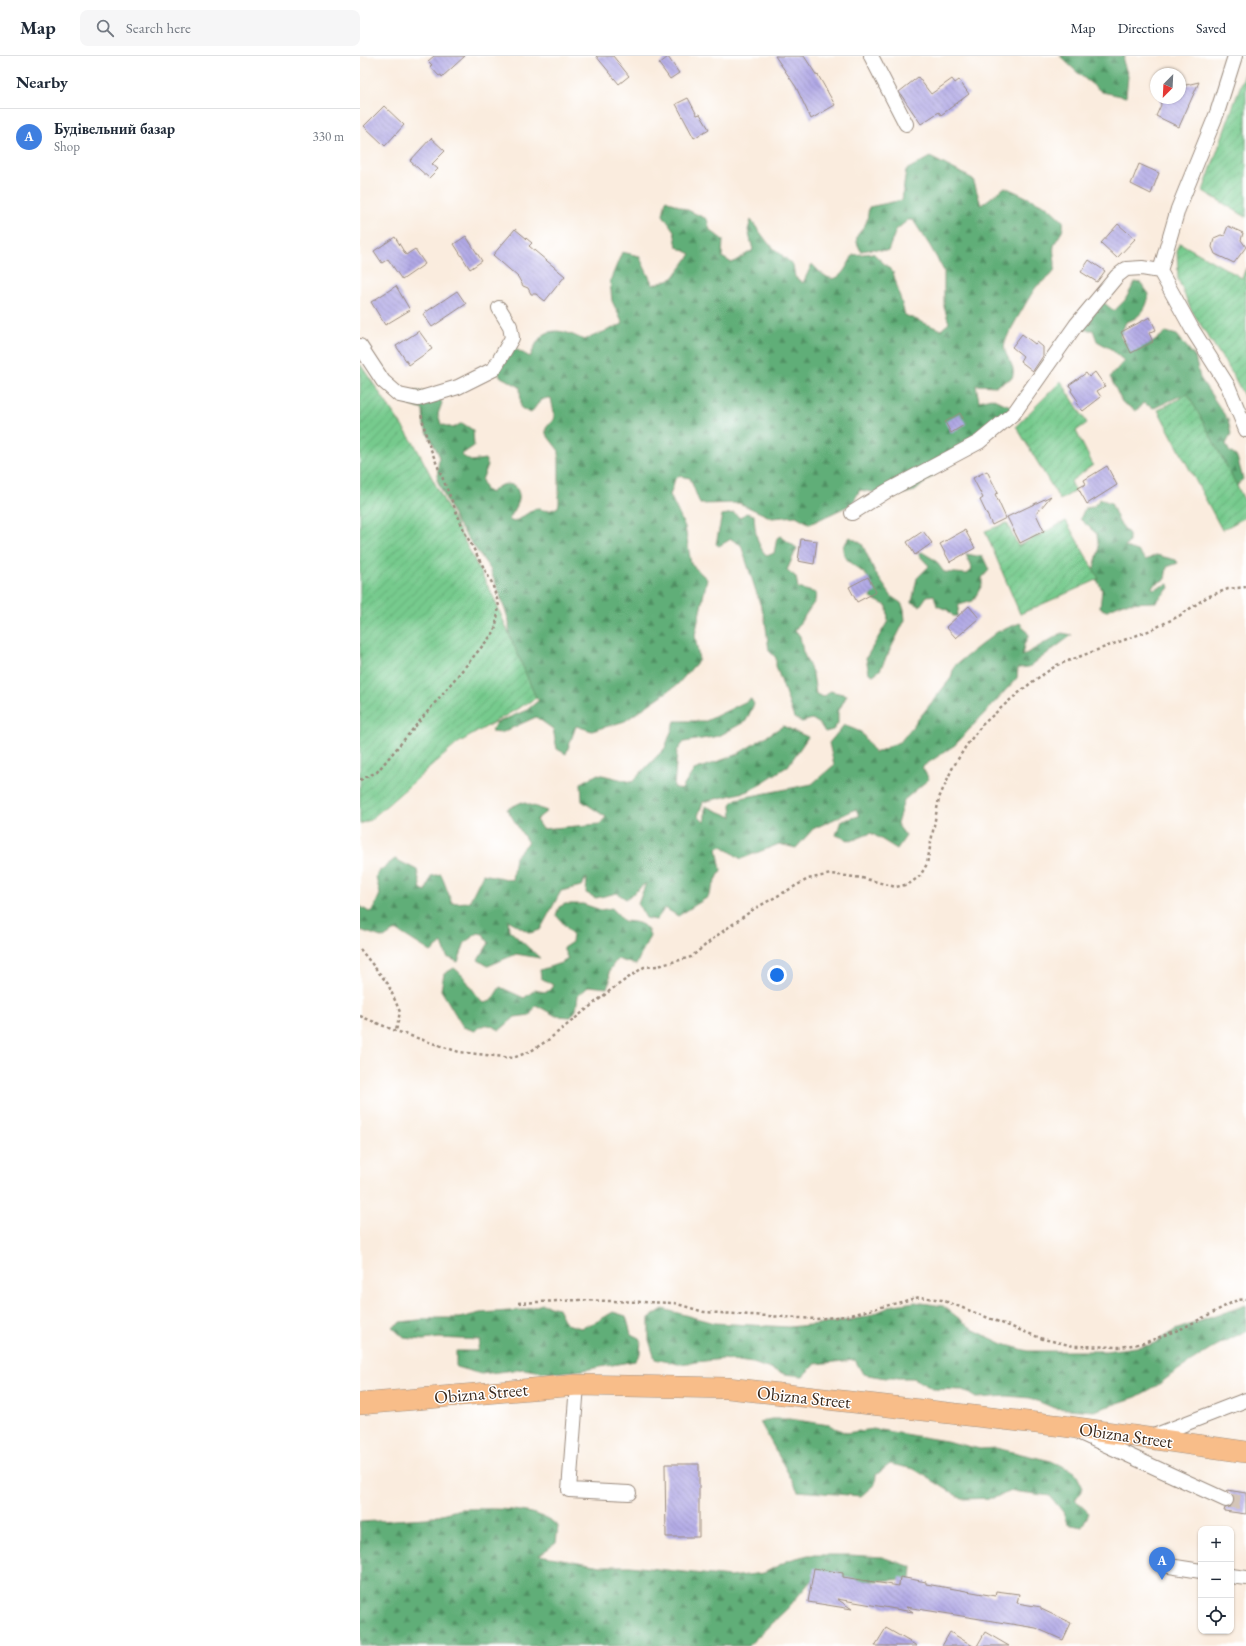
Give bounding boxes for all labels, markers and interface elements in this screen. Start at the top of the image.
search box [80,10,360,46]
text: Map [20,15,56,40]
icon: search [94,17,116,39]
text: Search here [126,18,191,37]
text: Map [1070,19,1096,37]
text: Directions [1118,19,1174,37]
text: Saved [1196,19,1226,37]
north arrow [1150,68,1186,104]
text: Nearby [16,71,68,93]
text: Будівельний базар [54,119,175,138]
text: A [24,128,34,145]
text: 330 m [313,128,344,145]
text: Shop [54,138,80,155]
your location [767,965,787,985]
street label: Obizna Street [433,1377,529,1409]
street label: Obizna Street [756,1381,852,1413]
street label: Obizna Street [1078,1417,1174,1453]
map controls [1198,1526,1234,1634]
button: + [1198,1526,1234,1562]
pin: A [1149,1547,1175,1580]
button: − [1198,1562,1234,1598]
button: locate [1198,1598,1234,1634]

